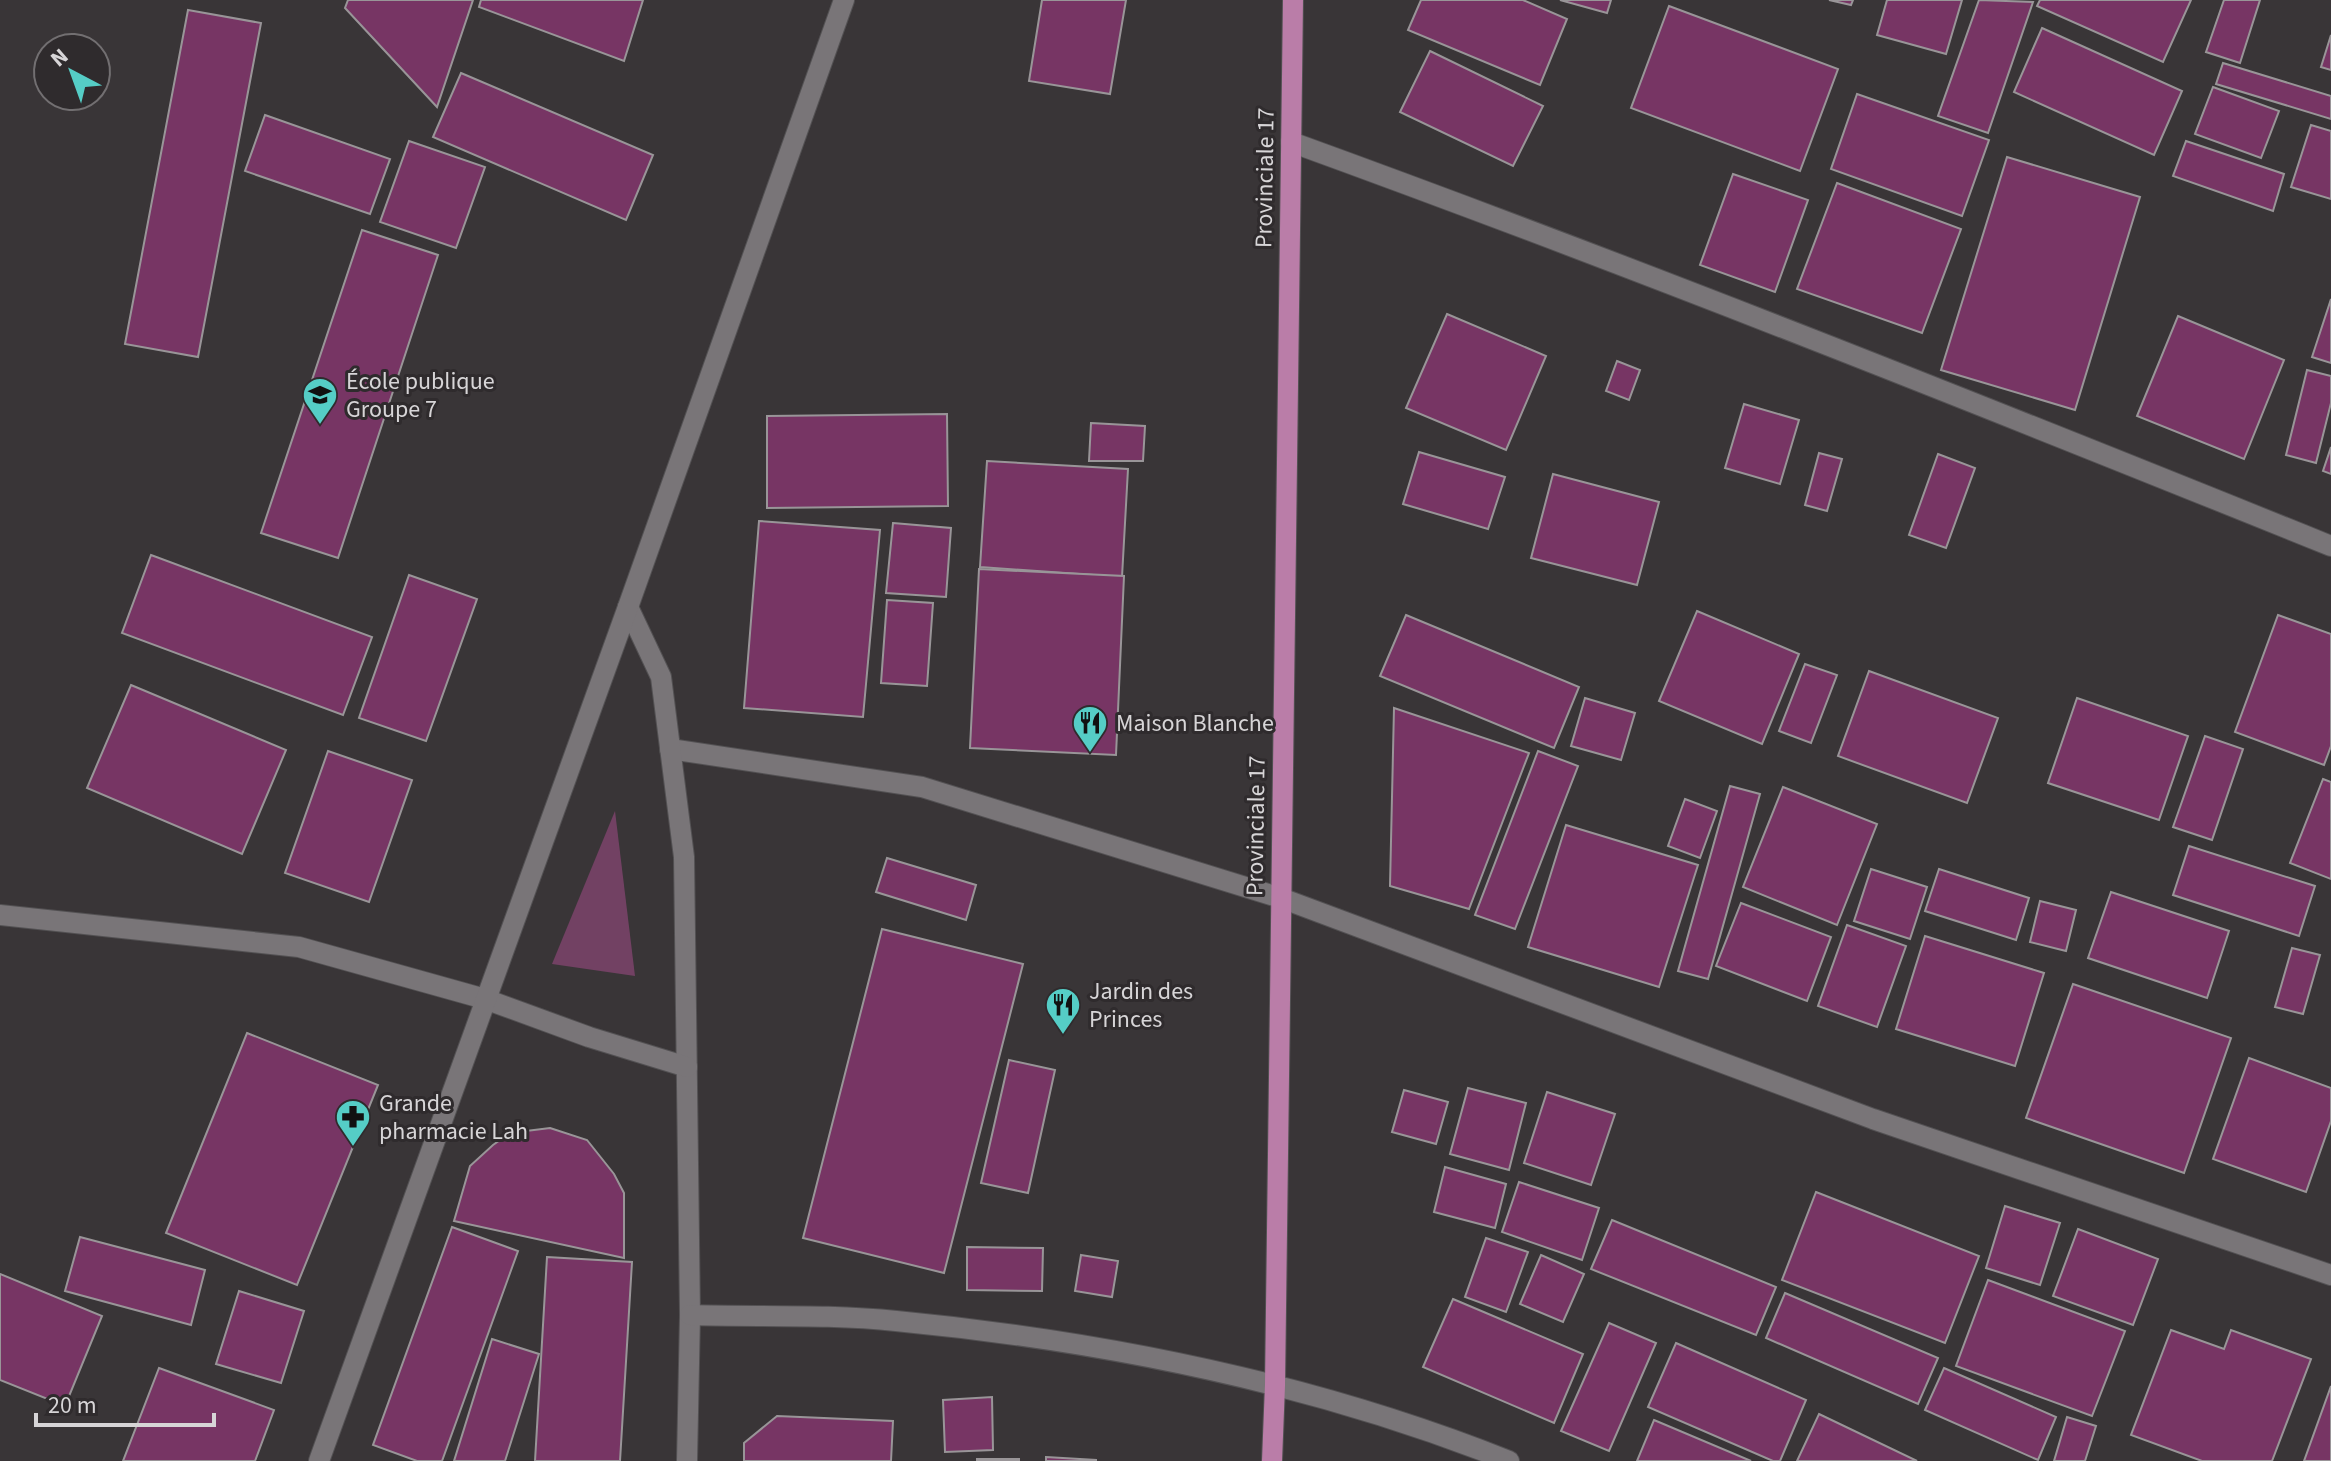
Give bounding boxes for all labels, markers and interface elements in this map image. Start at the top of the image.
north arrow [32,32,112,112]
text: N [44,41,76,75]
street label: Provinciale 17 [1246,107,1284,249]
place label: École publique Groupe 7 [346,364,495,427]
school or university icon: École publique Groupe 7 [301,376,339,426]
restaurant icon: Maison Blanche [1071,704,1109,754]
place label: Maison Blanche [1116,706,1274,741]
street label: Provinciale 17 [1237,755,1275,897]
place label: Jardin des Princes [1089,974,1193,1037]
restaurant icon: Jardin des Princes [1044,986,1082,1036]
place label: Grande pharmacie Lah [379,1086,528,1149]
pharmacy icon: Grande pharmacie Lah [334,1098,372,1148]
scale bar [36,1377,214,1427]
text: 20 m [48,1388,97,1423]

